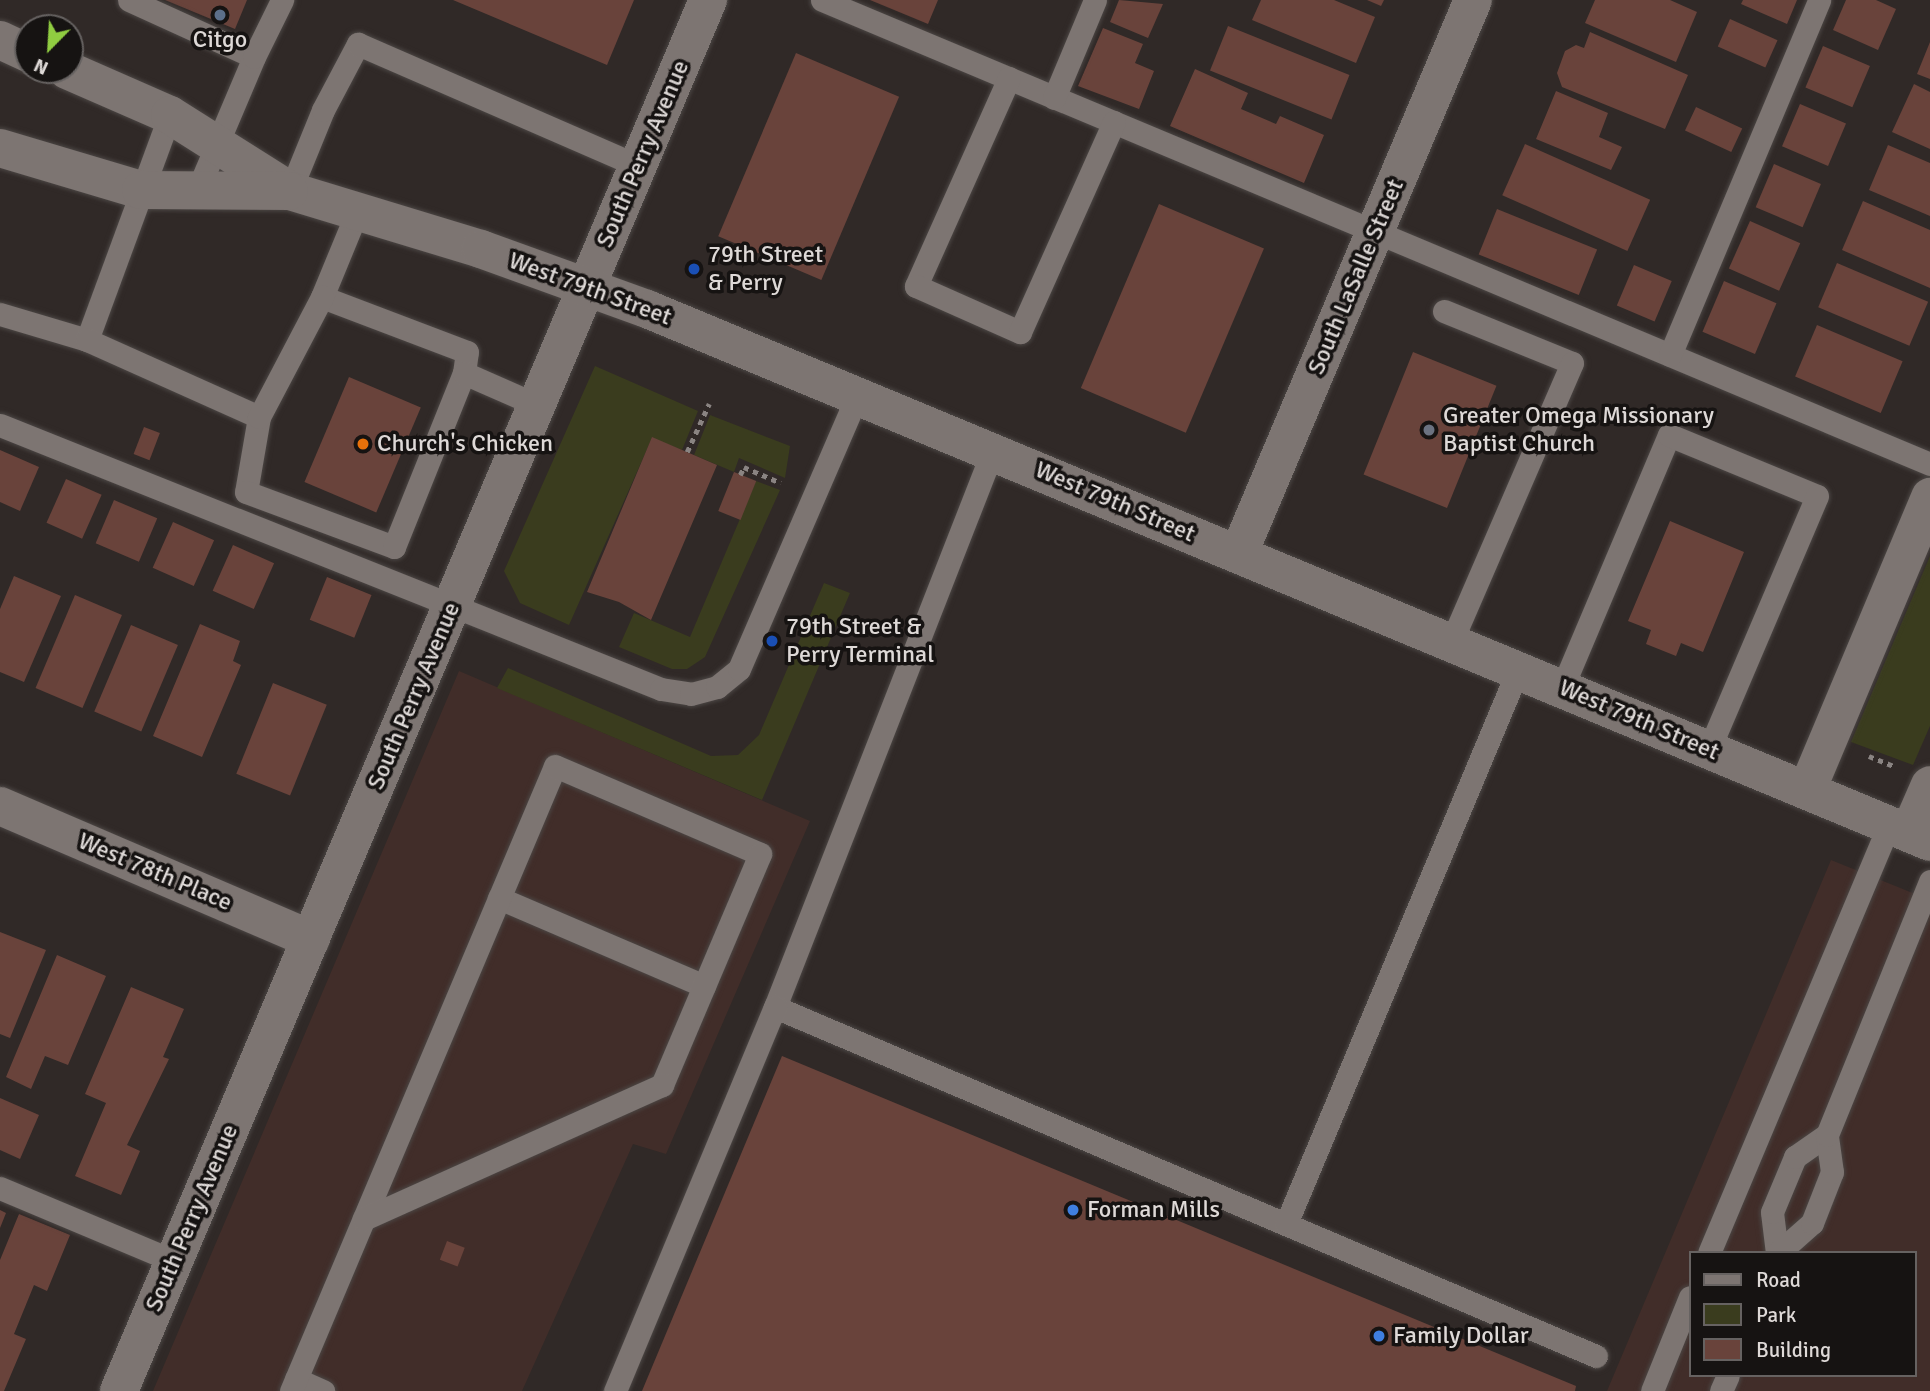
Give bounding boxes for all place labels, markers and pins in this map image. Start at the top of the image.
marker: Citgo [212,7,228,23]
place label: Citgo [193,26,247,54]
place label: 79th Street & Perry [708,241,823,297]
marker: 79th Street & Perry [686,261,702,277]
place label: Greater Omega Missionary Baptist Church [1443,402,1714,458]
marker: Greater Omega Missionary Baptist Church [1421,422,1437,438]
place label: Church's Chicken [377,430,553,458]
marker: Church's Chicken [355,436,371,452]
place label: 79th Street & Perry Terminal [786,613,934,669]
marker: 79th Street & Perry Terminal [764,633,780,649]
place label: Forman Mills [1087,1196,1220,1224]
marker: Forman Mills [1065,1202,1081,1218]
place label: Family Dollar [1393,1322,1529,1350]
marker: Family Dollar [1371,1328,1387,1344]

